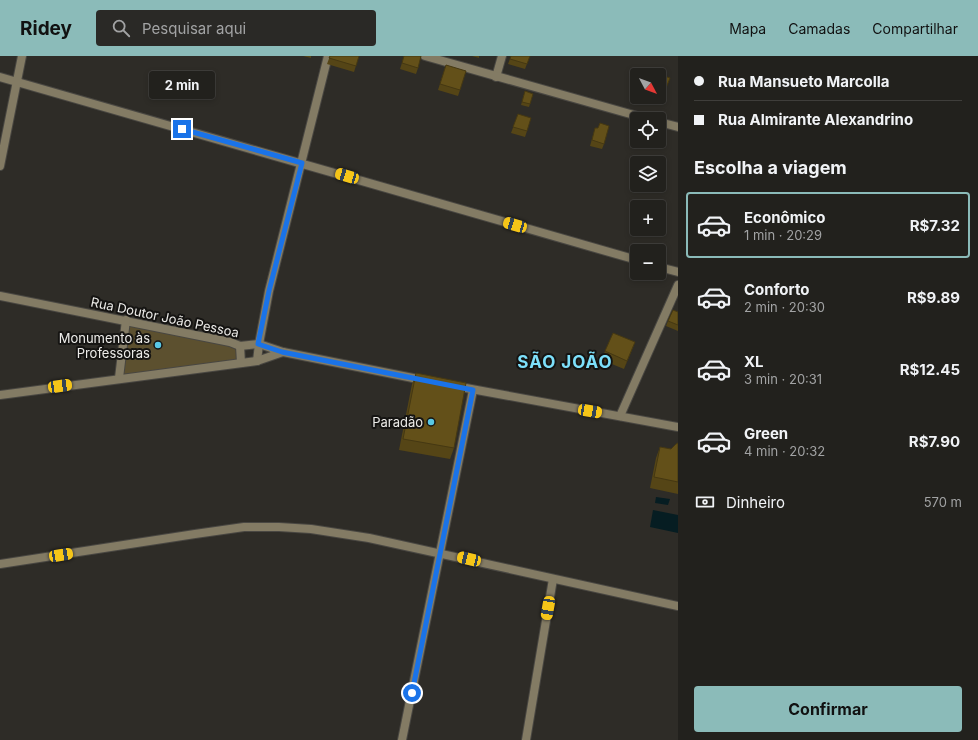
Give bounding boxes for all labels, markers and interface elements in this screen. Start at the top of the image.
search box [96,10,376,46]
text: Ridey [20,17,72,40]
icon: search [110,17,132,39]
text: Pesquisar aqui [142,19,246,38]
text: Mapa [729,20,766,37]
text: Camadas [788,20,850,37]
text: Compartilhar [872,20,958,37]
north arrow [630,68,666,104]
map controls [630,68,666,280]
callout: 2 min [149,71,215,99]
text: Rua Mansueto Marcolla [718,72,890,91]
text: 2 min [165,77,199,93]
text: Rua Almirante Alexandrino [718,110,913,129]
button: locate [630,112,666,148]
route end [173,120,191,138]
button: layers [630,156,666,192]
text: Escolha a viagem [694,157,847,178]
car [334,167,360,185]
button: + [630,200,666,236]
icon: car [696,207,732,243]
text: Econômico [744,208,825,227]
car [502,216,528,234]
text: R$7.32 [910,216,960,235]
text: 1 min · 20:29 [744,227,822,243]
button: − [630,244,666,280]
icon: car [696,279,732,315]
text: Conforto [744,280,809,299]
text: R$9.89 [907,288,960,307]
street label: Rua Doutor João Pessoa [89,293,241,341]
text: 2 min · 20:30 [744,299,825,315]
place label: Monumento às Professoras [59,330,150,361]
marker: Monumento às Professoras [153,340,163,350]
district label: SÃO JOÃO [517,351,613,372]
icon: car [696,351,732,387]
text: XL [744,352,764,371]
text: R$12.45 [900,360,960,379]
text: 3 min · 20:31 [744,371,822,387]
car [47,378,73,394]
car [577,403,603,419]
place label: Paradão [372,414,423,430]
marker: Paradão [426,417,436,427]
icon: car [696,423,732,459]
text: Green [744,424,788,443]
text: R$7.90 [909,432,960,451]
text: 4 min · 20:32 [744,443,825,459]
icon: cash [694,491,716,513]
text: Dinheiro [726,493,785,512]
text: 570 m [924,494,962,510]
car [48,547,74,563]
car [456,550,482,568]
car [540,595,556,621]
route start [403,684,421,702]
button: Confirmar [694,686,962,732]

